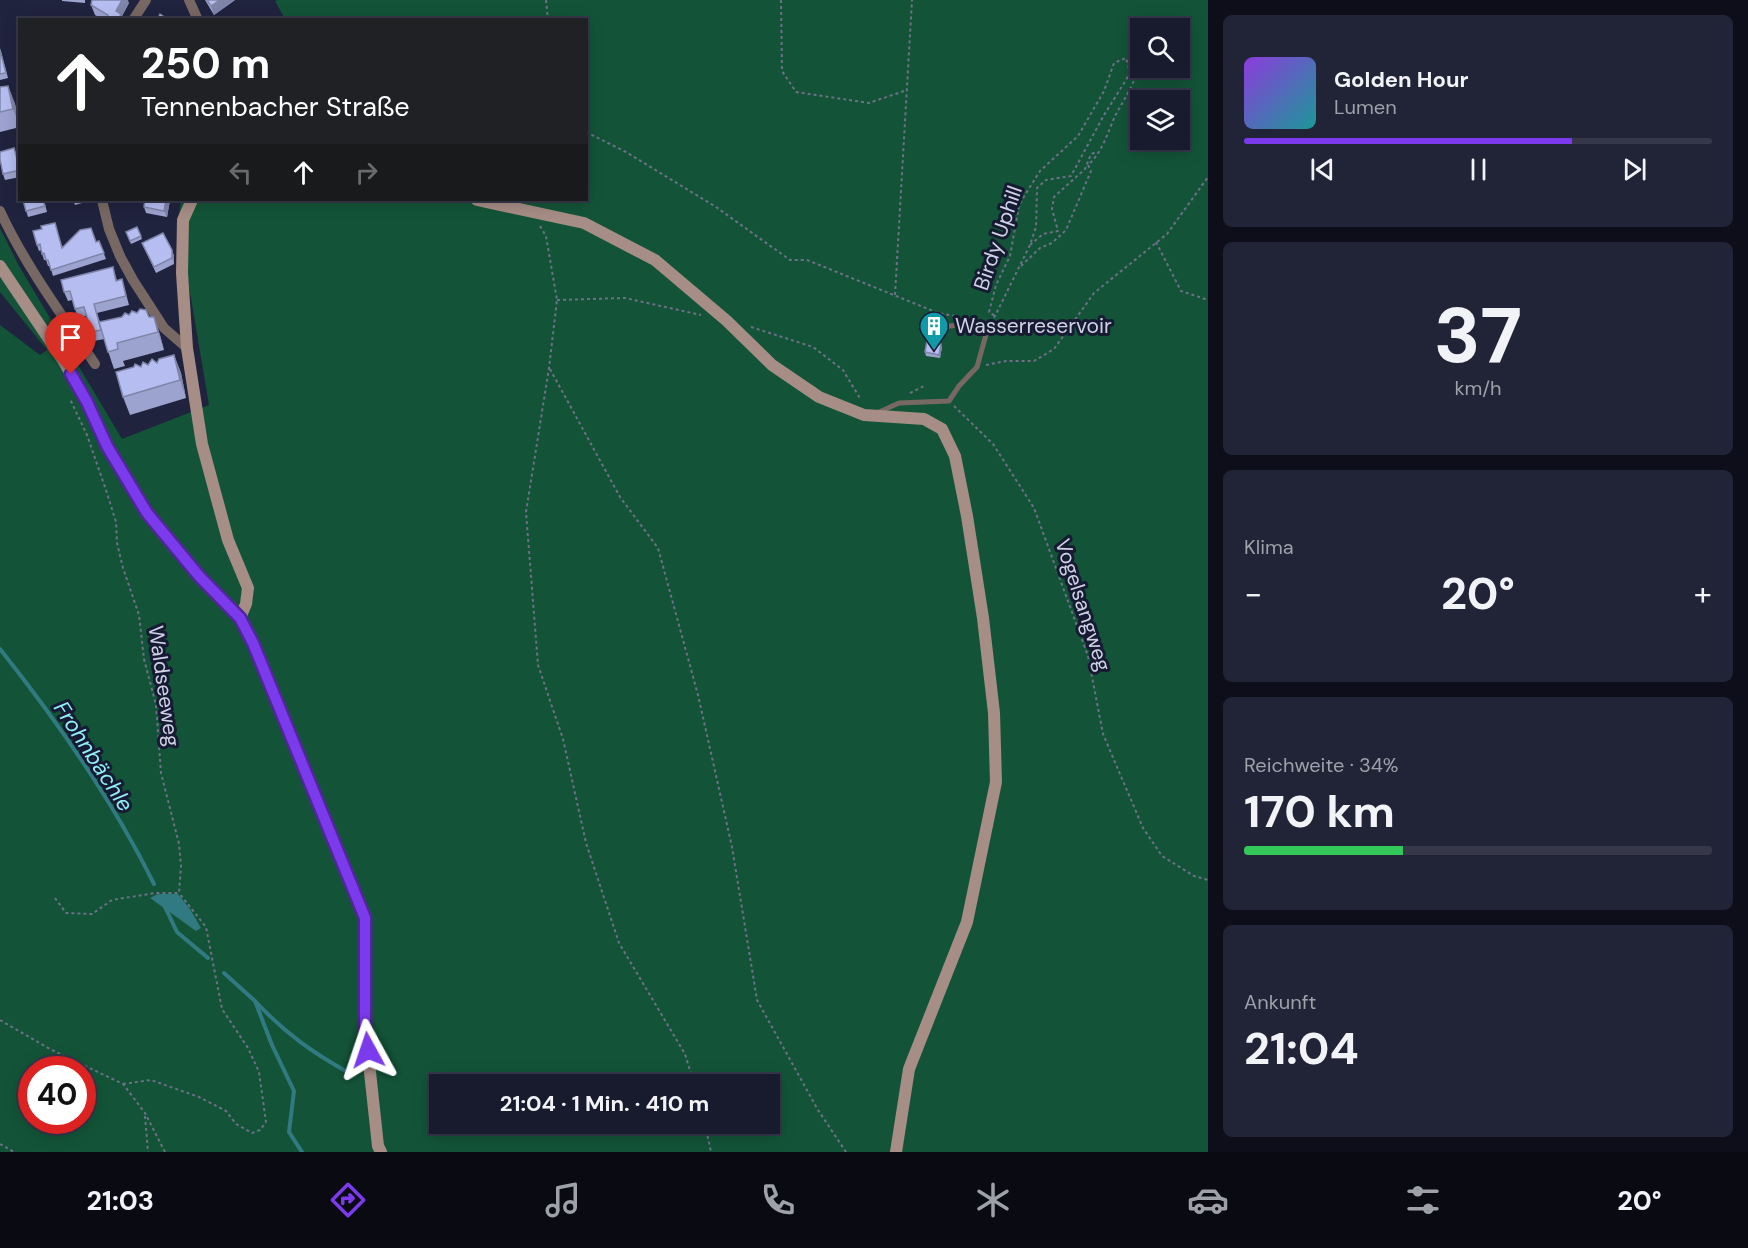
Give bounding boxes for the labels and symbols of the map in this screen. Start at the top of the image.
street label: Birdy Uphill [967,182,1029,294]
building icon: Wasserreservoir [918,310,950,352]
pin [45,312,96,374]
place label: Wasserreservoir [955,312,1112,340]
street label: Vogelsangweg [1048,535,1118,675]
street label: Waldseeweg [142,624,186,749]
water label: Frohnbächle [47,695,140,817]
position arrow [336,1018,400,1082]
speed limit sign: 40 [18,1056,96,1134]

